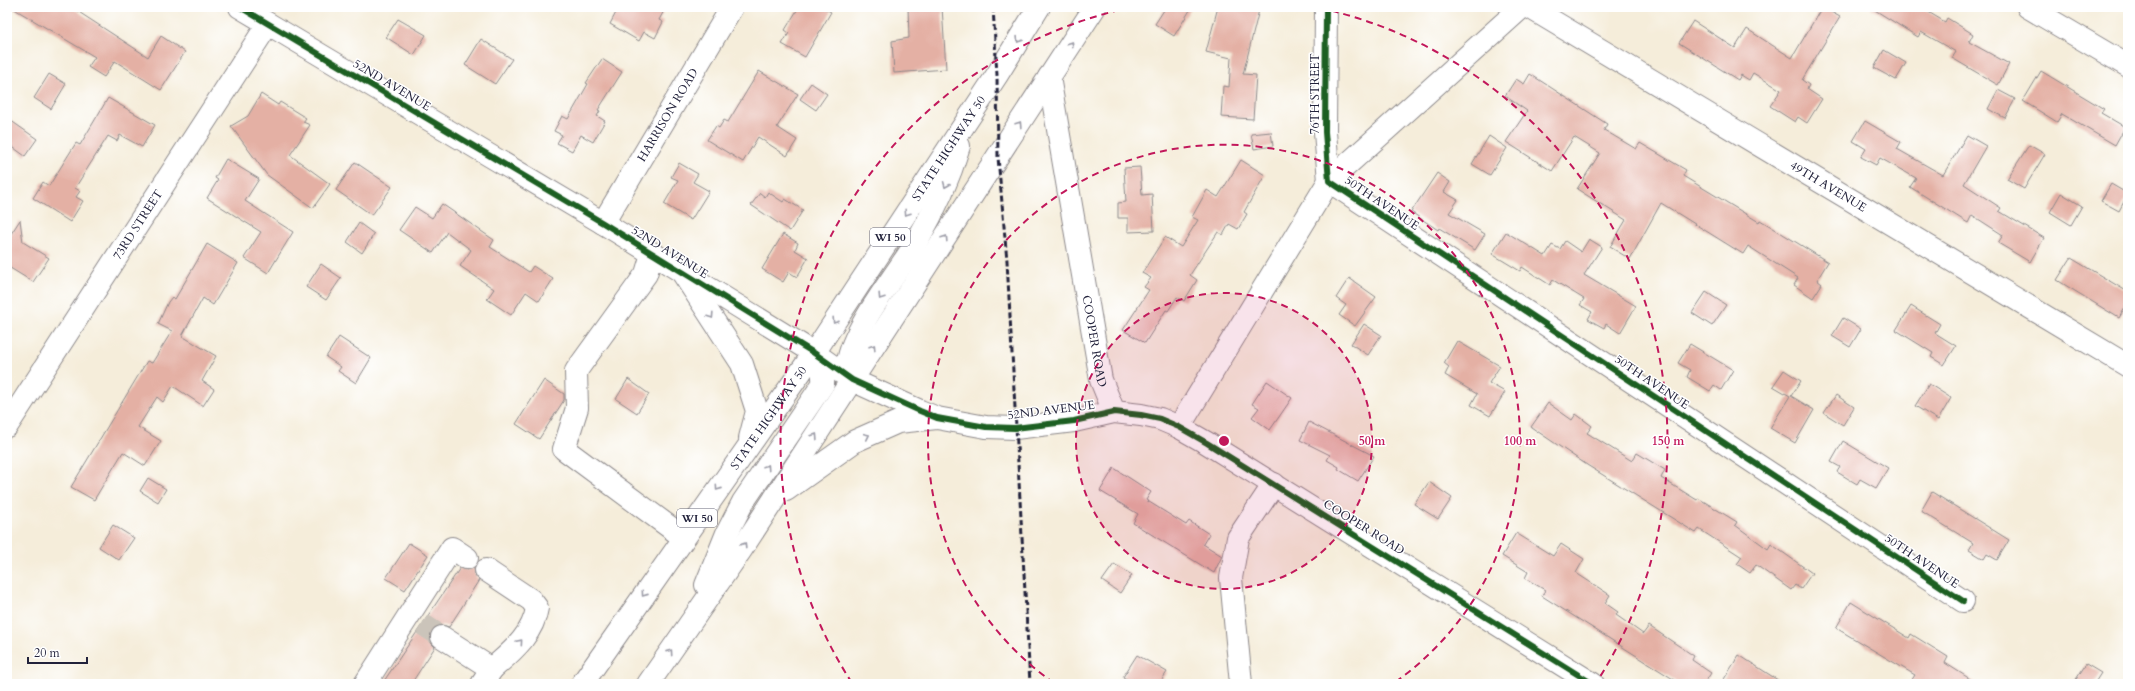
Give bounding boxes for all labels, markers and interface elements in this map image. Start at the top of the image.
one-way arrow [1016,36,1024,43]
one-way arrow [1066,41,1074,48]
street label: 76TH STREET [1307,53,1323,135]
street label: 52ND AVENUE [350,56,434,114]
street label: HARRISON ROAD [634,65,702,165]
street label: STATE HIGHWAY 50 [908,93,989,204]
one-way arrow [1015,121,1022,128]
street label: 49TH AVENUE [1787,157,1870,216]
street label: 50TH AVENUE [1342,172,1422,234]
one-way arrow [942,182,950,189]
street label: 73RD STREET [109,186,166,263]
one-way arrow [904,208,911,215]
street label: 52ND AVENUE [629,222,711,282]
road number: WI 50 [870,228,910,246]
one-way arrow [940,236,947,243]
one-way arrow [879,293,886,300]
street label: COOPER ROAD [1079,294,1111,390]
one-way arrow [706,312,714,319]
one-way arrow [832,317,840,324]
one-way arrow [869,344,876,351]
street label: 50TH AVENUE [1612,351,1692,413]
street label: STATE HIGHWAY 50 [727,363,810,473]
street label: 52ND AVENUE [1007,397,1095,423]
one-way arrow [863,433,870,441]
text: 50 m [1359,433,1386,449]
text: 100 m [1504,433,1537,449]
text: 150 m [1652,433,1685,449]
one-way arrow [811,434,818,441]
centre of rings [1217,434,1231,448]
one-way arrow [762,464,770,471]
one-way arrow [716,483,723,490]
street label: COOPER ROAD [1320,496,1408,559]
road number: WI 50 [677,509,717,527]
street label: 50TH AVENUE [1882,530,1962,592]
one-way arrow [739,542,747,549]
one-way arrow [642,590,649,597]
scale bar [28,639,87,665]
one-way arrow [515,639,522,647]
text: 20 m [34,645,61,661]
one-way arrow [665,649,673,656]

